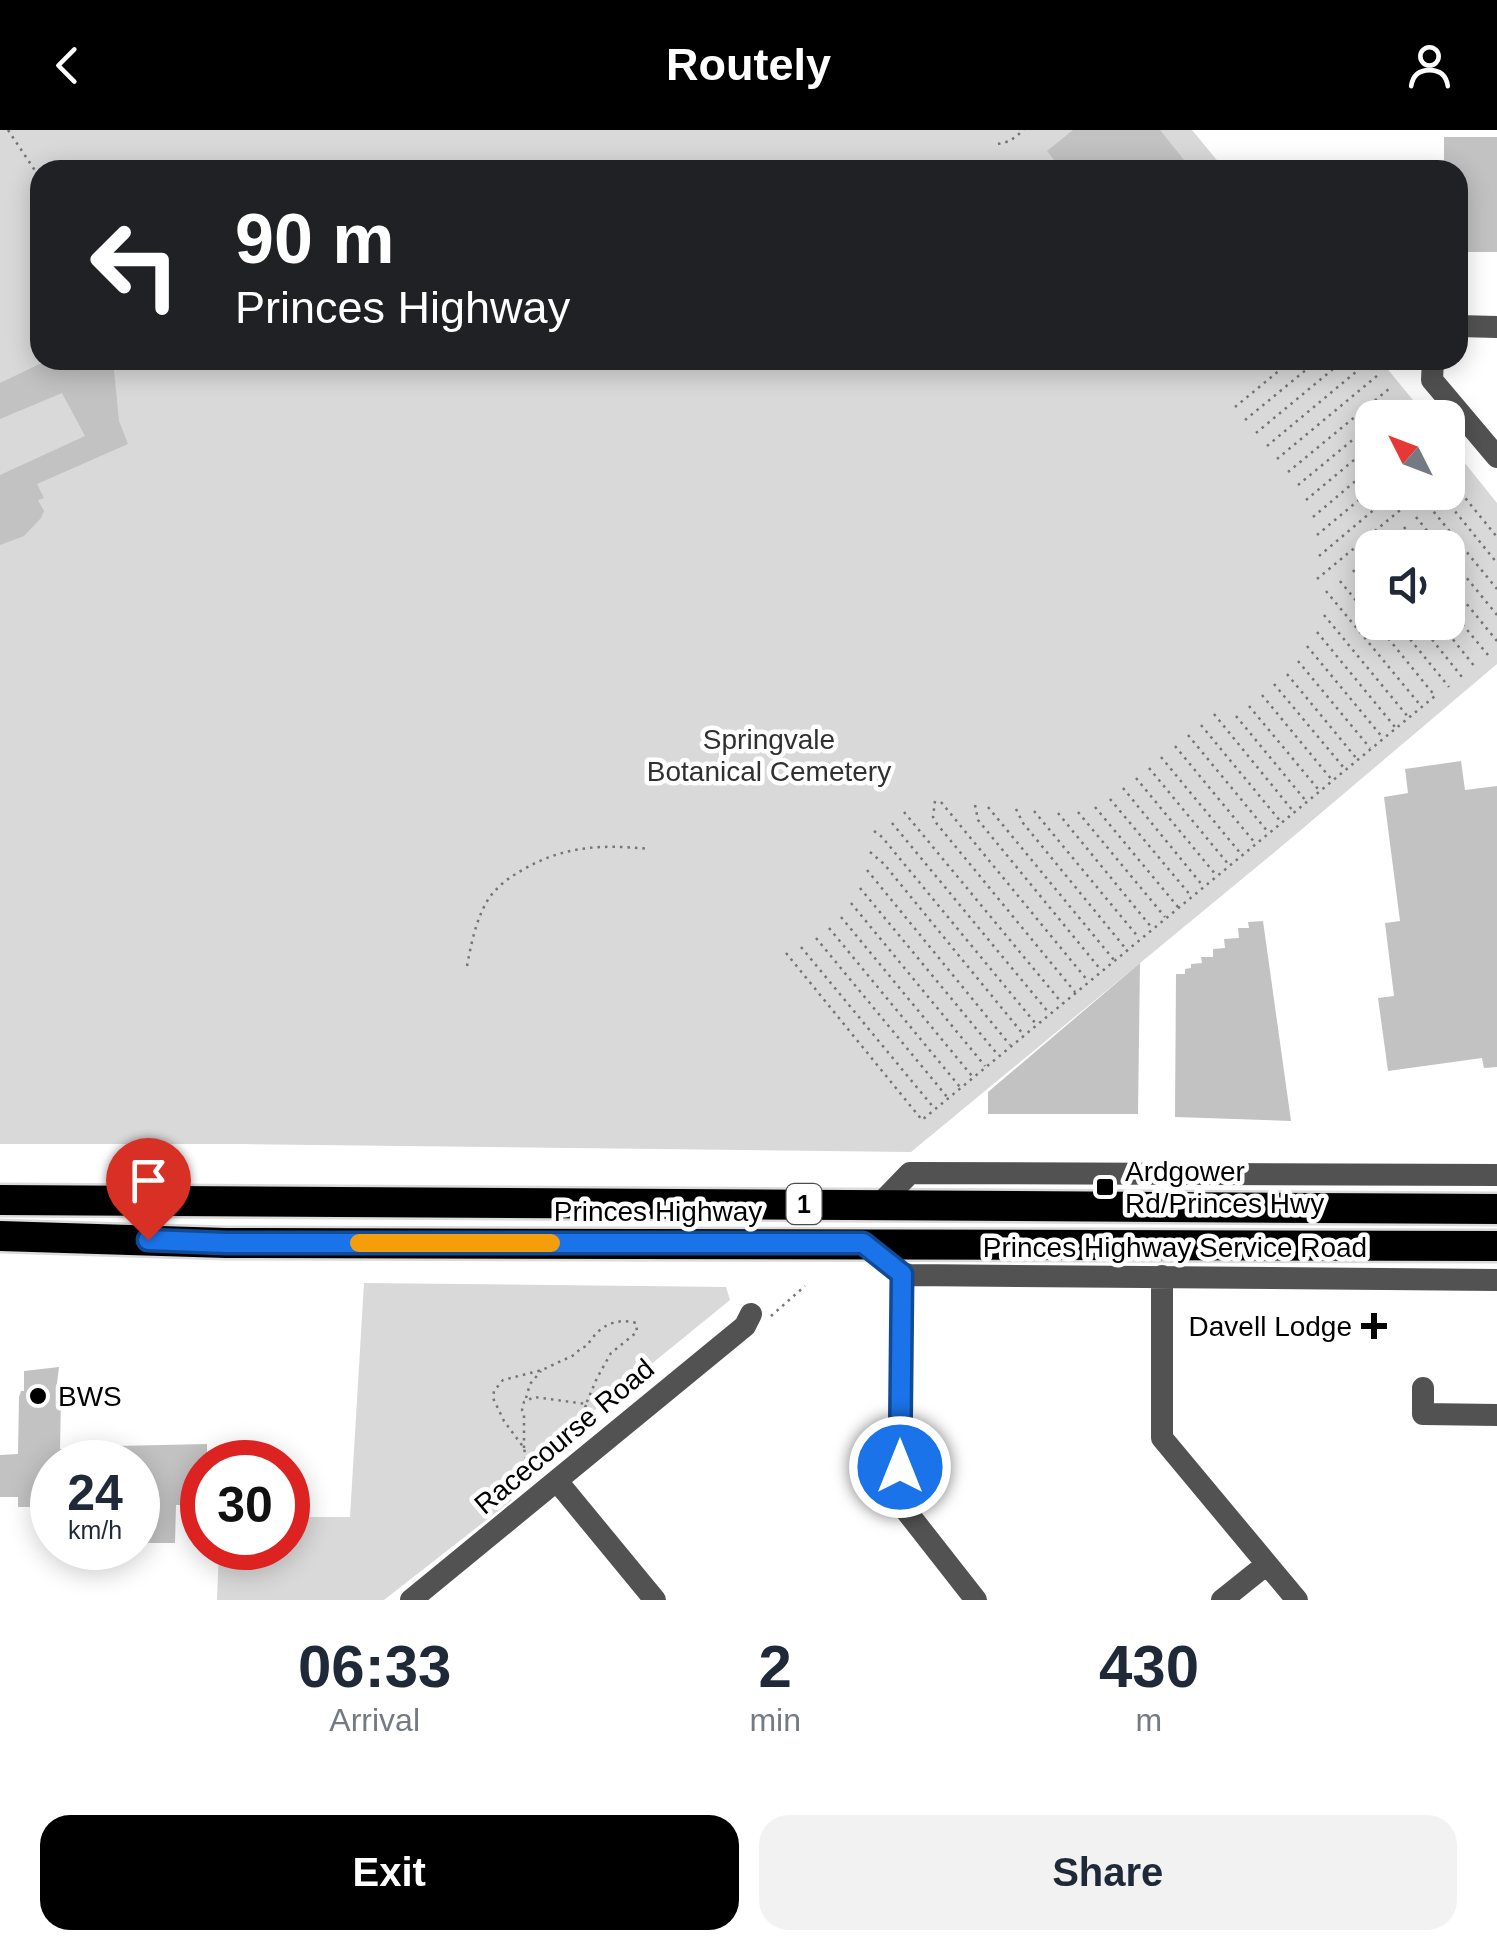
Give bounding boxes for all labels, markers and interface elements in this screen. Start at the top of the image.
icon: back [40,38,95,93]
icon: person [1402,38,1457,93]
text: Routely [666,39,831,90]
icon: left [70,200,200,330]
text: 90 m [235,200,395,278]
text: Princes Highway [235,282,570,333]
north arrow [1355,400,1465,510]
map controls [1355,400,1465,640]
button: sound [1355,530,1465,640]
park label: Springvale Botanical Cemetery [647,724,891,787]
pin [106,1138,191,1241]
icon: arrive [121,1153,176,1208]
place label: Ardgower Rd/Princes Hwy [1125,1156,1324,1219]
marker: Ardgower Rd/Princes Hwy [1094,1176,1116,1198]
road number: 1 [786,1184,822,1224]
street label: Princes Highway [554,1196,762,1227]
street label: Princes Highway Service Road [983,1232,1367,1263]
place label: Davell Lodge [1189,1311,1352,1342]
marker: Davell Lodge [1361,1313,1387,1339]
street label: Racecourse Road [469,1352,660,1520]
place label: BWS [58,1381,122,1412]
marker: BWS [27,1385,49,1407]
position arrow [848,1415,952,1519]
speed limit sign: 30 [180,1440,310,1570]
text: 24 [67,1465,123,1521]
text: km/h [68,1516,122,1544]
text: 06:33 [298,1633,451,1700]
text: 2 [758,1633,792,1700]
text: 430 [1099,1633,1199,1700]
text: Arrival [329,1702,420,1738]
text: min [749,1702,801,1738]
text: m [1136,1702,1162,1738]
button: Exit [40,1815,739,1930]
button: Share [759,1815,1457,1930]

